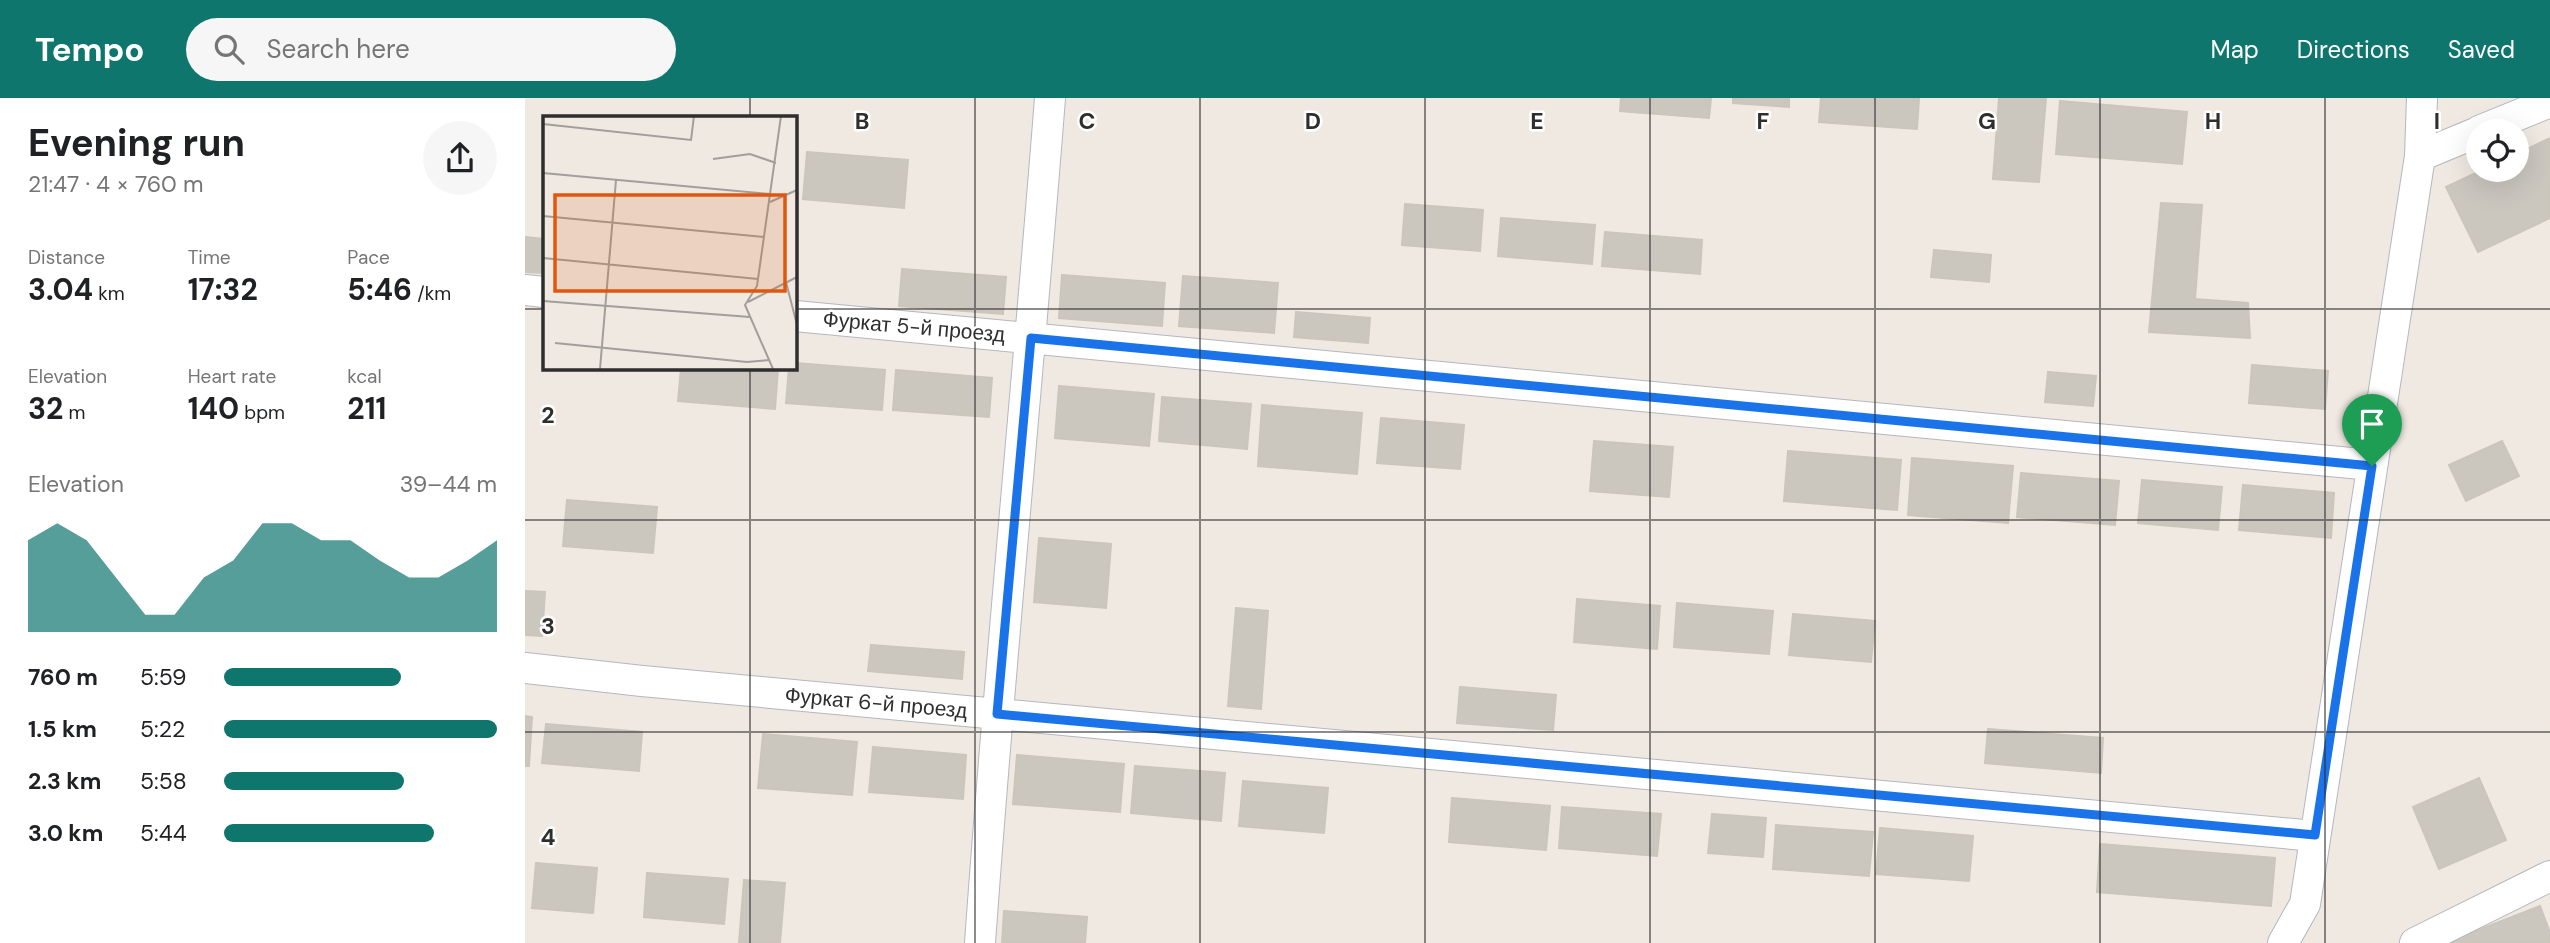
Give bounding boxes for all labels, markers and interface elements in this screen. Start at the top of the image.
search box [186,18,676,81]
text: Tempo [35,28,144,71]
icon: search [210,30,248,68]
text: Search here [266,32,410,66]
text: Map [2211,34,2259,65]
text: Directions [2297,34,2410,65]
text: Saved [2448,34,2515,65]
text: B [855,106,869,136]
text: C [1079,106,1095,136]
text: D [1305,106,1321,136]
text: E [1530,106,1544,136]
text: F [1757,106,1770,136]
text: G [1978,106,1996,136]
text: H [2205,106,2221,136]
text: I [2434,106,2440,136]
inset map [543,116,796,369]
text: Evening run [28,118,245,168]
map controls [2466,119,2529,182]
button: locate [2466,119,2529,182]
button: share [423,121,497,195]
text: 21:47 · 4 × 760 m [28,169,203,199]
text: Distance [28,245,105,270]
text: Time [188,245,231,270]
text: Pace [347,245,390,270]
text: 3.04 [28,270,93,309]
text: 17:32 [188,270,258,309]
text: 5:46 [347,270,412,309]
text: km [93,281,125,306]
text: /km [412,281,451,306]
street label: Фуркат 5-й проезд [822,305,1006,349]
text: Elevation [28,364,107,389]
text: Heart rate [188,364,276,389]
text: kcal [347,364,382,389]
text: 32 [28,389,63,428]
text: 140 [188,389,239,428]
text: 211 [347,389,386,428]
pin [2342,394,2402,466]
text: m [63,400,85,425]
text: bpm [239,400,285,425]
text: 2 [541,400,555,430]
icon: arrive [2353,405,2391,443]
text: Elevation [28,469,124,499]
text: 39–44 m [400,469,497,499]
text: 3 [541,611,555,641]
text: 760 m [28,662,98,692]
text: 5:59 [140,662,186,692]
street label: Фуркат 6-й проезд [784,681,968,725]
text: 1.5 km [28,714,97,744]
text: 5:22 [140,714,185,744]
text: 2.3 km [28,766,101,796]
text: 5:58 [140,766,187,796]
text: 3.0 km [28,818,103,848]
text: 5:44 [140,818,187,848]
text: 4 [541,822,556,852]

